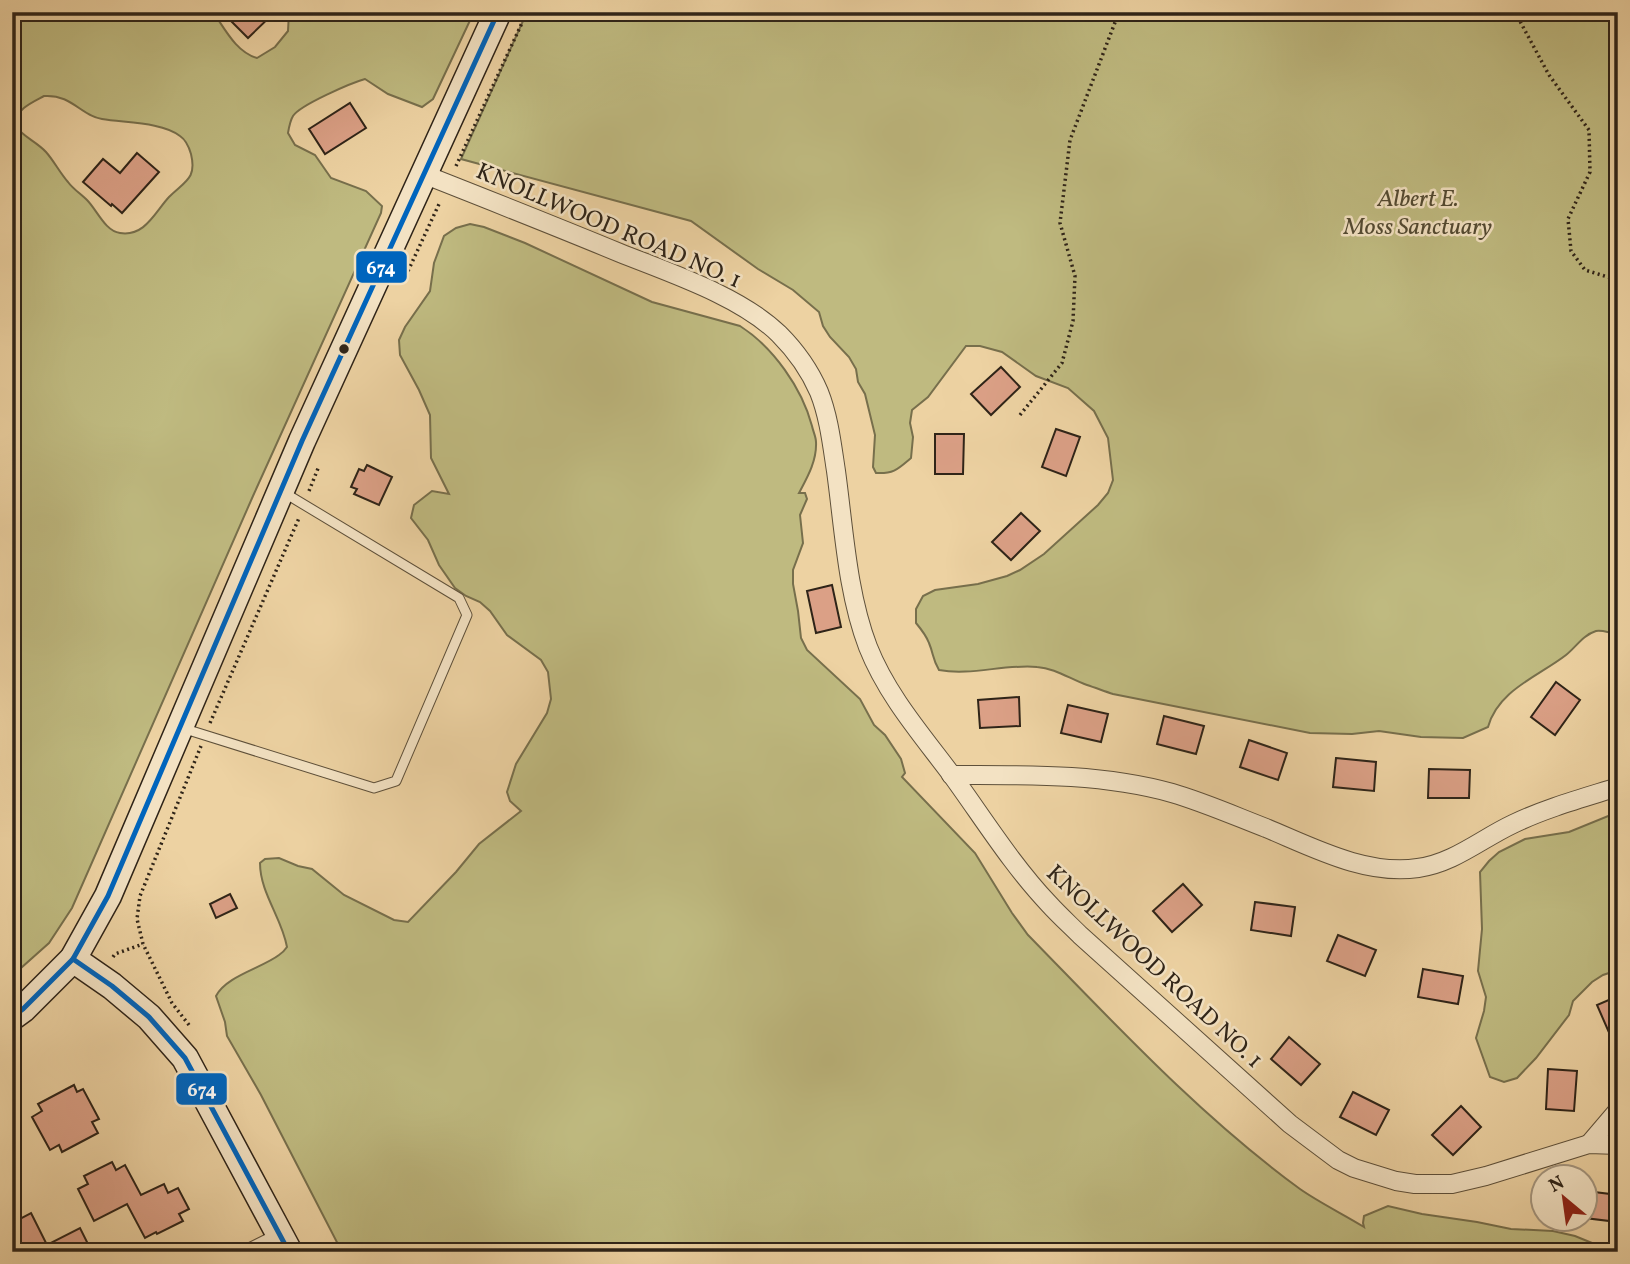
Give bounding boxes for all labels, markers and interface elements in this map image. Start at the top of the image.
street label: KNOLLWOOD ROAD NO. 1 [470,155,746,298]
park label: Albert E. Moss Sanctuary [1343,183,1492,245]
line badge: 674 [355,250,408,284]
text: 674 [366,256,396,282]
unlabelled marker [337,342,351,356]
street label: KNOLLWOOD ROAD NO. 1 [1038,858,1270,1077]
line badge: 674 [175,1072,228,1106]
text: 674 [187,1078,217,1104]
north arrow [1528,1162,1598,1232]
text: N [1544,1170,1569,1200]

